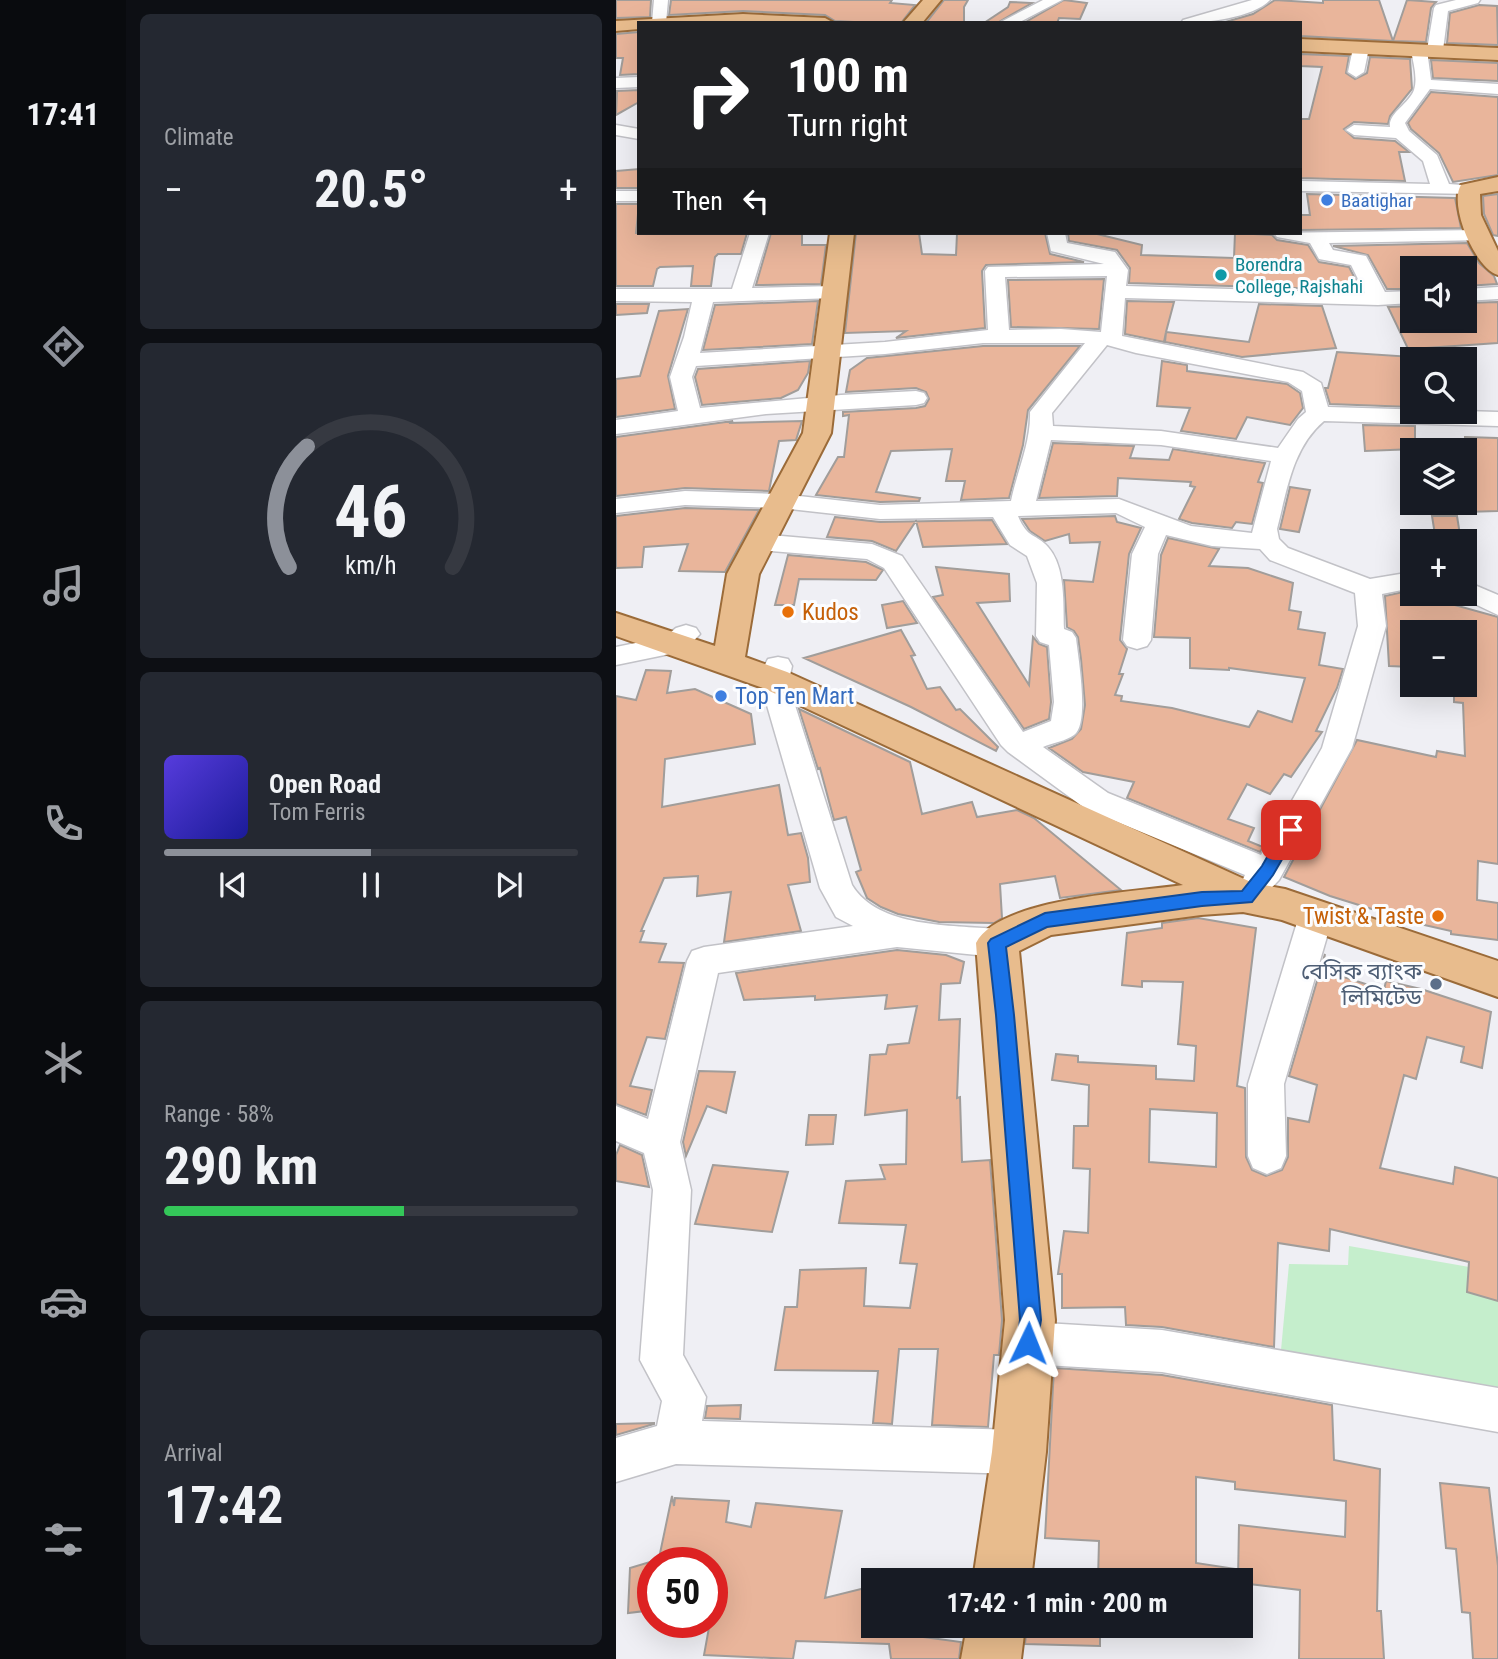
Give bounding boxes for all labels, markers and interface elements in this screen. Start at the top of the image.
text: 100 m [787,47,909,104]
icon: right [672,49,763,140]
text: 17:41 [26,95,100,133]
text: Turn right [787,106,908,144]
text: Climate [164,124,234,151]
text: 20.5° [314,159,428,220]
text: − [164,168,183,212]
text: + [559,168,578,212]
icon: left [737,182,775,220]
text: Then [672,186,723,216]
place label: Baatighar [1341,189,1413,212]
marker: Baatighar [1319,192,1335,208]
place label: Borendra College, Rajshahi [1235,253,1363,298]
map controls [1400,256,1477,697]
button: sound [1400,256,1477,333]
marker: Borendra College, Rajshahi [1213,267,1229,283]
icon: directions [39,322,88,371]
button: search [1400,347,1477,424]
button: layers [1400,438,1477,515]
text: 46 [334,469,408,555]
button: + [1400,529,1477,606]
text: km/h [345,550,397,579]
icon: music [39,561,88,610]
place label: Kudos [802,599,859,626]
marker: Kudos [780,604,796,620]
button: − [1400,620,1477,697]
place label: Top Ten Mart [735,683,854,710]
marker: Top Ten Mart [713,688,729,704]
text: Open Road [269,769,381,799]
icon: phone [39,799,88,848]
text: Tom Ferris [269,799,365,826]
pin [1261,800,1321,860]
icon: arrive [1272,811,1310,849]
icon: previous [214,866,252,904]
icon: pause [352,866,390,904]
icon: next [490,866,528,904]
place label: Twist & Taste [1303,903,1424,930]
marker: Twist & Taste [1430,908,1446,924]
place label: বেসিক ব্যাংক লিমিটেড [1301,958,1423,1011]
marker: বেসিক ব্যাংক লিমিটেড [1428,976,1444,992]
icon: climate [39,1038,88,1087]
text: Range · 58% [164,1101,274,1128]
text: 290 km [164,1136,318,1197]
icon: car [39,1277,88,1326]
position arrow [991,1306,1065,1380]
text: Arrival [164,1440,223,1467]
text: 17:42 [164,1475,283,1536]
icon: filters [39,1515,88,1564]
speed limit sign: 50 [637,1547,728,1638]
text: 17:42 · 1 min · 200 m [947,1588,1167,1618]

